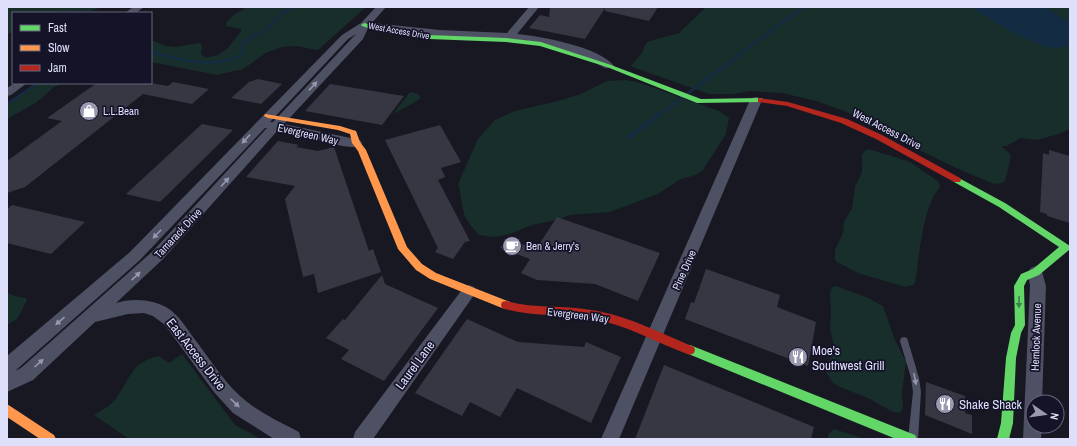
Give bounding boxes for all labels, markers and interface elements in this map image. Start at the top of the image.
legend [12,12,152,84]
text: Fast [48,20,67,36]
street label: West Access Drive [368,20,430,42]
text: Slow [48,40,70,56]
text: Jam [48,60,67,76]
one-way arrow [308,81,318,91]
shop icon: L.L.Bean [78,100,100,122]
place label: L.L.Bean [103,104,139,118]
street label: West Access Drive [850,106,924,152]
street label: Evergreen Way [276,120,340,148]
one-way arrow [241,134,250,144]
one-way arrow [220,177,229,186]
street label: Tamarack Drive [151,205,205,261]
one-way arrow [152,229,162,239]
cafe icon: Ben & Jerry's [501,235,523,257]
place label: Ben & Jerry's [526,239,580,253]
street label: Pine Drive [669,248,699,292]
one-way arrow [131,271,141,281]
one-way arrow [1015,296,1022,308]
street label: Hemlock Avenue [1028,303,1044,371]
street label: Evergreen Way [546,304,610,326]
street label: East Access Drive [163,315,229,393]
one-way arrow [55,317,66,326]
street label: Laurel Lane [392,337,438,393]
place label: Moe's Southwest Grill [812,342,884,374]
restaurant icon: Moe's Southwest Grill [787,346,809,368]
one-way arrow [34,358,44,368]
one-way arrow [912,373,918,385]
restaurant icon: Shake Shack [934,393,956,415]
north arrow [1025,394,1065,434]
place label: Shake Shack [959,396,1022,413]
one-way arrow [231,398,240,407]
text: N [1047,412,1062,421]

